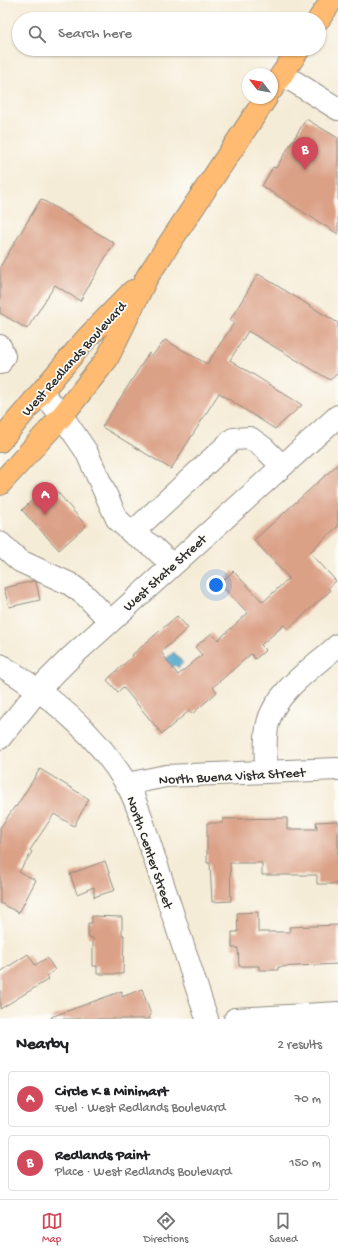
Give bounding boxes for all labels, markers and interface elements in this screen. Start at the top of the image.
search box [12,12,326,56]
icon: search [26,23,48,45]
text: Search here [58,25,132,43]
north arrow [242,68,278,104]
pin: B [292,137,318,170]
street label: West Redlands Boulevard [19,297,132,421]
pin: A [32,482,58,515]
street label: West State Street [120,531,212,616]
your location [206,575,226,595]
street label: North Buena Vista Street [158,765,307,790]
street label: North Center Street [121,794,176,913]
text: Nearby [16,1035,69,1055]
text: 2 results [277,1038,322,1053]
text: Circle K & Minimart [55,1083,168,1101]
text: A [26,1092,34,1107]
text: 70 m [295,1092,321,1107]
text: Fuel · West Redlands Boulevard [55,1101,226,1116]
text: Redlands Paint [55,1147,149,1165]
text: B [27,1156,33,1171]
text: 150 m [289,1156,321,1171]
text: Place · West Redlands Boulevard [55,1165,232,1180]
tab: Map [41,1210,63,1246]
tab: Directions [144,1210,188,1246]
tab: Saved [269,1210,297,1246]

